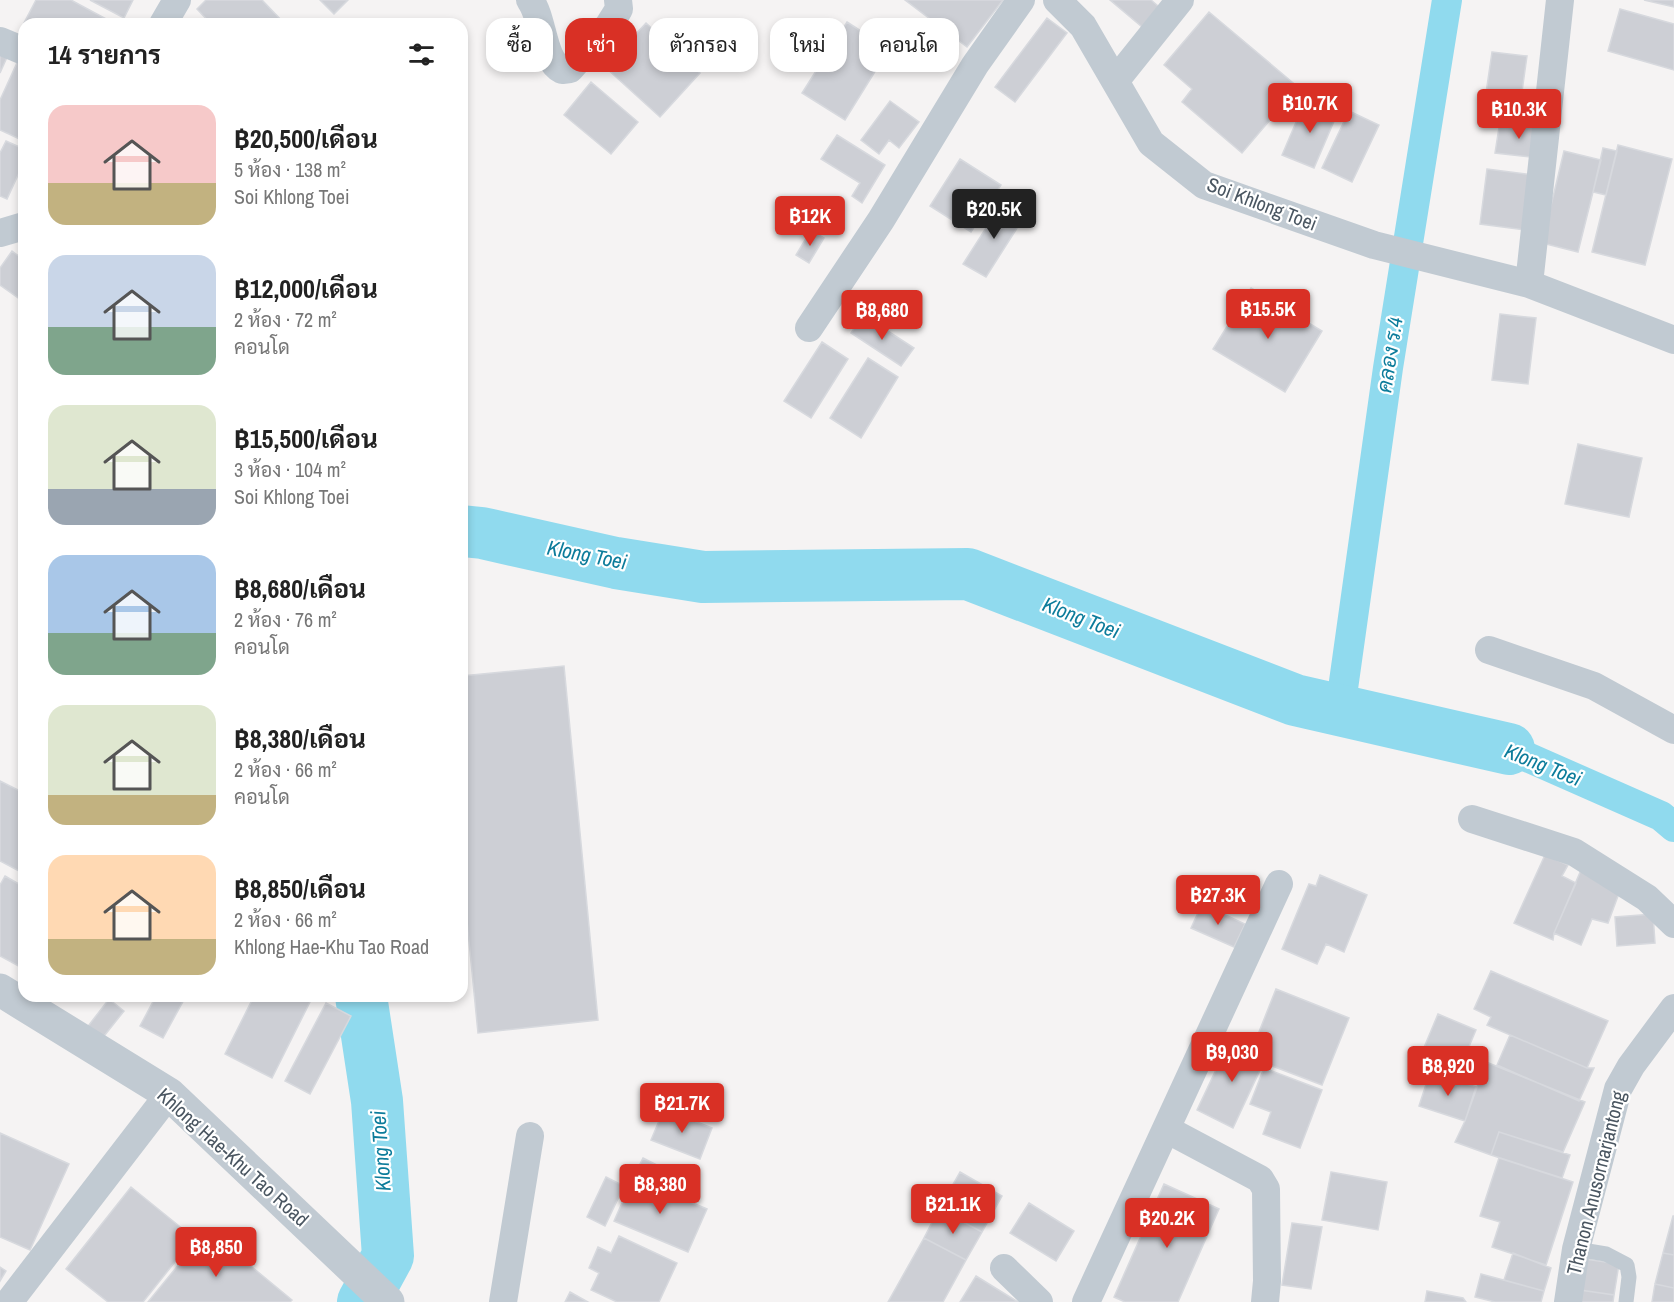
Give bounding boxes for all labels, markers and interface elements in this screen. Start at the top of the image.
chip: ซื้อ [486,18,553,72]
chip: เช่า [565,18,637,72]
chip: ตัวกรอง [649,18,758,72]
chip: ใหม่ [770,18,847,72]
chip: คอนโด [859,18,959,72]
text: 14 รายการ [48,37,161,72]
icon: filters [405,38,438,71]
pin: ฿10.7K [1261,83,1359,134]
text: ฿10.7K [1282,89,1338,116]
pin: ฿10.3K [1470,89,1568,140]
text: ฿10.3K [1491,95,1547,122]
text: ฿20,500/เดือน [234,121,378,156]
icon: home [96,129,168,201]
text: 5 ห้อง · 138 m² [234,156,346,183]
street label: Soi Khlong Toei [1203,170,1321,237]
text: Soi Khlong Toei [234,183,350,210]
pin: ฿20.5K [945,189,1043,240]
text: ฿20.5K [966,195,1022,222]
pin: ฿12K [774,196,846,247]
text: ฿12K [789,202,831,229]
text: ฿12,000/เดือน [234,271,378,306]
icon: home [96,279,168,351]
pin: ฿15.5K [1219,289,1317,340]
pin: ฿8,680 [833,290,931,341]
text: ฿15.5K [1240,295,1296,322]
text: ฿8,680 [855,296,909,323]
text: 2 ห้อง · 72 m² [234,306,337,333]
water label: คลอง ร.4 [1369,315,1410,395]
text: คอนโด [234,333,290,360]
text: ฿15,500/เดือน [234,421,378,456]
icon: home [96,429,168,501]
text: 3 ห้อง · 104 m² [234,456,346,483]
text: Soi Khlong Toei [234,483,350,510]
water label: Klong Toei [545,533,630,576]
text: ฿8,680/เดือน [234,571,366,606]
icon: home [96,579,168,651]
water label: Klong Toei [1038,590,1124,646]
text: 2 ห้อง · 76 m² [234,606,337,633]
text: คอนโด [234,633,290,660]
text: ฿8,380/เดือน [234,721,366,756]
icon: home [96,729,168,801]
water label: Klong Toei [1500,736,1586,793]
text: 2 ห้อง · 66 m² [234,756,337,783]
text: คอนโด [234,783,290,810]
text: ฿8,850/เดือน [234,871,366,906]
pin: ฿27.3K [1169,875,1267,926]
icon: home [96,879,168,951]
text: ฿27.3K [1190,881,1246,908]
text: 2 ห้อง · 66 m² [234,906,337,933]
text: Khlong Hae-Khu Tao Road [234,933,429,960]
pin: ฿9,030 [1183,1032,1281,1083]
text: ฿9,030 [1205,1038,1259,1065]
pin: ฿8,920 [1399,1046,1497,1097]
text: ฿8,920 [1421,1052,1475,1079]
street label: Khlong Hae-Khu Tao Road [152,1081,315,1232]
pin: ฿21.7K [633,1083,731,1134]
street label: Thanon Anusornarjantong [1560,1088,1631,1278]
text: ฿21.7K [654,1089,710,1116]
water label: Klong Toei [363,1110,398,1192]
pin: ฿8,380 [611,1164,709,1215]
text: ฿8,380 [633,1170,687,1197]
pin: ฿21.1K [904,1184,1002,1235]
text: ฿21.1K [925,1190,981,1217]
pin: ฿20.2K [1118,1198,1216,1249]
text: ฿20.2K [1139,1204,1195,1231]
pin: ฿8,850 [167,1227,265,1278]
text: ฿8,850 [189,1233,243,1260]

